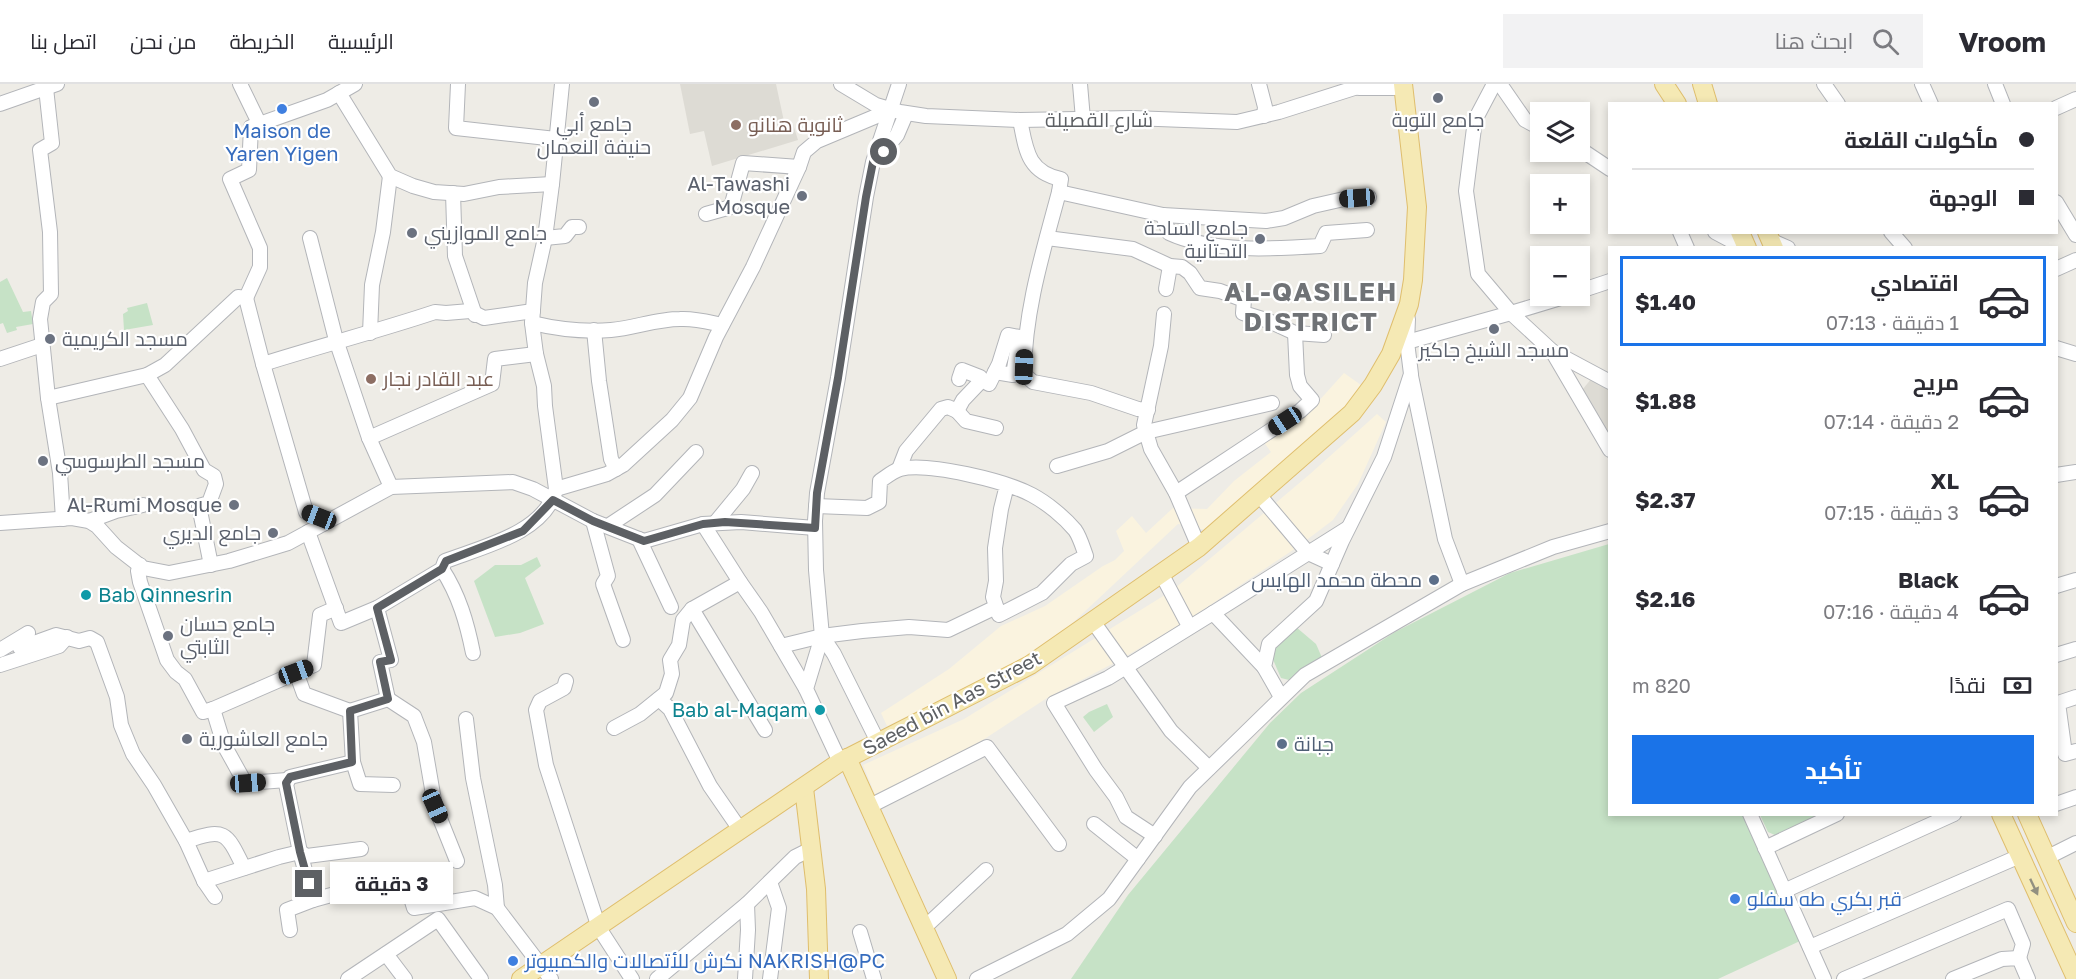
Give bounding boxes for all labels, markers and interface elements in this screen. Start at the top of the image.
search box [1503,14,1923,68]
icon: search [1869,25,1902,58]
text: Vroom [1959,25,2046,58]
text: ابحث هنا [1774,27,1854,54]
text: اتصل بنا [30,28,97,54]
text: من نحن [130,28,196,54]
text: الخريطة [229,28,295,54]
text: الرئيسية [328,28,394,54]
marker: جامع التوبة [1431,91,1445,105]
marker: جامع أبي حنيفة النعمان [587,95,601,109]
marker: Maison de Yaren Yigen [275,102,289,116]
map controls [1530,102,1590,306]
button: layers [1530,102,1590,162]
street label: شارع القصيلة [1045,107,1153,134]
place label: جامع التوبة [1392,107,1484,134]
place label: جامع أبي حنيفة النعمان [537,111,651,160]
place label: ثانوية هنانو [748,112,843,137]
place label: Maison de Yaren Yigen [225,118,339,165]
marker: ثانوية هنانو [729,118,743,132]
text: مأكولات القلعة [1844,126,1998,153]
route start [870,138,897,165]
place label: Al-Tawashi Mosque [687,171,790,218]
button: + [1530,174,1590,234]
text: الوجهة [1929,184,1998,211]
car [1338,188,1376,208]
marker: Al-Tawashi Mosque [795,189,809,203]
place label: جامع الساحة التحتانية [1144,215,1248,262]
place label: جامع الموازيني [424,220,547,249]
marker: جامع الموازيني [405,226,419,240]
marker: جامع الساحة التحتانية [1253,232,1267,246]
button: − [1530,246,1590,306]
text: اقتصادي [1870,269,1959,296]
icon: car [1977,274,2031,328]
district label: AL-QASILEH DISTRICT [1224,276,1398,337]
text: $1.40 [1635,288,1696,315]
text: 1 دقيقة · 07:13 [1826,310,1959,334]
marker: مسجد الشيخ جاكير [1487,322,1501,336]
place label: مسجد الكريمية [62,326,188,351]
marker: مسجد الكريمية [43,332,57,346]
place label: مسجد الشيخ جاكير [1418,337,1569,364]
car [1014,349,1034,385]
place label: عبد القادر نجار [382,366,494,391]
text: مريح [1913,368,1959,395]
marker: عبد القادر نجار [364,372,378,386]
icon: car [1977,373,2031,427]
text: $1.88 [1635,387,1696,414]
car [1265,404,1305,438]
text: 2 دقيقة · 07:14 [1823,409,1959,433]
place label: مسجد الطرسوسي [55,448,205,476]
marker: مسجد الطرسوسي [36,454,50,468]
text: XL [1931,467,1959,494]
icon: car [1977,472,2031,526]
text: $2.37 [1635,486,1696,513]
place label: Al-Rumi Mosque [67,492,222,516]
marker: Al-Rumi Mosque [227,498,241,512]
text: 3 دقيقة · 07:15 [1824,500,1959,524]
car [299,502,339,532]
place label: جامع الديري [163,520,261,549]
marker: جامع الديري [266,526,280,540]
text: Black [1898,566,1959,593]
place label: محطة محمد الهايس [1251,567,1422,593]
icon: car [1977,571,2031,625]
marker: محطة محمد الهايس [1427,573,1441,587]
place label: Bab Qinnesrin [98,582,232,606]
text: $2.16 [1635,585,1696,612]
marker: Bab Qinnesrin [79,588,93,602]
text: 4 دقيقة · 07:16 [1823,599,1959,623]
place label: جامع حسان الثابتي [180,611,275,663]
marker: جامع حسان الثابتي [161,629,175,643]
street label: Saeed bin Aas Street [858,645,1045,759]
car [276,657,316,687]
icon: cash [2001,669,2034,702]
text: نقدًا [1948,671,1986,698]
text: 820 m [1632,673,1691,697]
place label: Bab al-Maqam [672,697,808,721]
marker: Bab al-Maqam [813,703,827,717]
place label: جامع العاشورية [199,726,328,753]
place label: جبانة [1294,731,1334,755]
marker: جامع العاشورية [180,732,194,746]
button: تأكيد [1632,735,2034,804]
marker: جبانة [1275,737,1289,751]
car [229,773,267,793]
car [419,786,451,826]
callout: 3 دقيقة [330,863,453,905]
route end [295,870,322,897]
text: 3 دقيقة [355,871,428,895]
one-way arrow [2030,878,2039,895]
place label: قبر بكري طه سفلو [1747,886,1902,915]
marker: قبر بكري طه سفلو [1728,892,1742,906]
place label: نكرش للأتصالات والكمبيوتر NAKRISH@PC [524,948,885,974]
marker: نكرش للأتصالات والكمبيوتر NAKRISH@PC [506,954,520,968]

